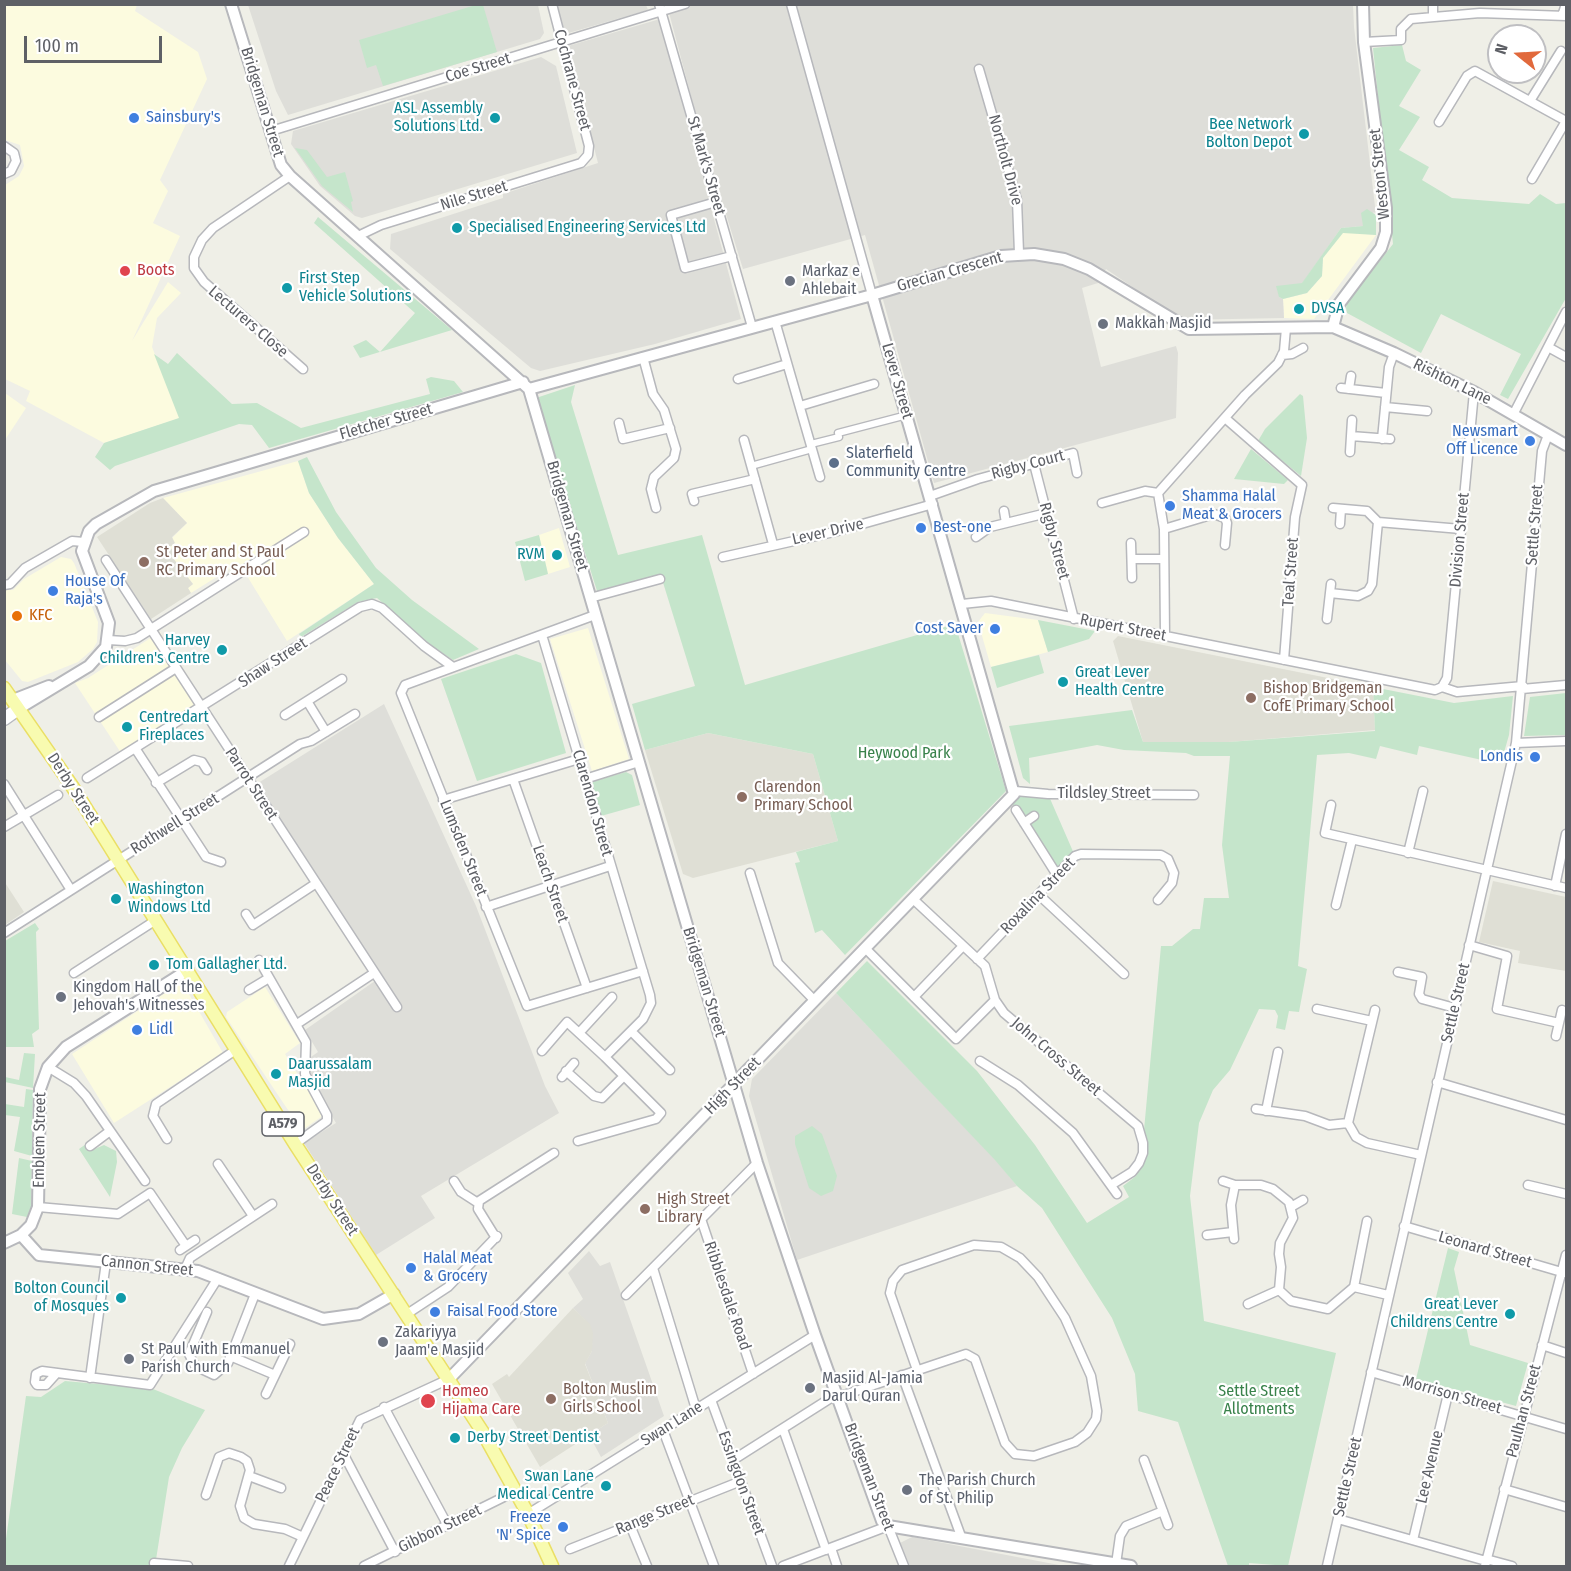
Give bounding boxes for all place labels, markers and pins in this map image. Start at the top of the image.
place label: ASL Assembly Solutions Ltd. [394,99,483,137]
place label: Sainsbury's [146,108,221,128]
marker: Sainsbury's [127,111,141,125]
marker: ASL Assembly Solutions Ltd. [488,111,502,125]
place label: Bee Network Bolton Depot [1206,115,1292,153]
marker: Bee Network Bolton Depot [1297,127,1311,141]
place label: Specialised Engineering Services Ltd [469,218,706,238]
marker: Specialised Engineering Services Ltd [450,221,464,235]
place label: Boots [137,261,175,281]
place label: Markaz e Ahlebait [802,262,860,300]
marker: Boots [118,264,132,278]
place label: First Step Vehicle Solutions [299,269,412,307]
marker: Markaz e Ahlebait [783,274,797,288]
marker: First Step Vehicle Solutions [280,281,294,295]
place label: DVSA [1311,299,1344,319]
marker: DVSA [1292,302,1306,316]
place label: Makkah Masjid [1115,314,1211,334]
marker: Makkah Masjid [1096,317,1110,331]
place label: Newsmart Off Licence [1446,422,1518,460]
marker: Newsmart Off Licence [1523,434,1537,448]
place label: Slaterfield Community Centre [846,444,966,482]
marker: Slaterfield Community Centre [827,456,841,470]
place label: Shamma Halal Meat & Grocers [1182,487,1282,525]
marker: Shamma Halal Meat & Grocers [1163,499,1177,513]
place label: Best-one [933,518,992,538]
marker: Best-one [914,521,928,535]
place label: St Peter and St Paul RC Primary School [156,543,284,581]
place label: RVM [517,545,545,565]
marker: RVM [550,548,564,562]
marker: St Peter and St Paul RC Primary School [137,555,151,569]
place label: House Of Raja's [65,572,125,610]
marker: House Of Raja's [46,584,60,598]
place label: KFC [29,606,52,626]
marker: KFC [10,609,24,623]
place label: Cost Saver [915,619,983,639]
marker: Cost Saver [988,622,1002,636]
place label: Harvey Children's Centre [99,631,210,669]
marker: Harvey Children's Centre [215,643,229,657]
place label: Great Lever Health Centre [1075,663,1164,701]
marker: Great Lever Health Centre [1056,675,1070,689]
place label: Bishop Bridgeman CofE Primary School [1263,679,1394,717]
marker: Bishop Bridgeman CofE Primary School [1244,691,1258,705]
place label: Centredart Fireplaces [139,708,209,746]
marker: Centredart Fireplaces [120,720,134,734]
place label: Londis [1480,747,1523,767]
marker: Londis [1528,750,1542,764]
place label: Clarendon Primary School [754,778,853,816]
marker: Clarendon Primary School [735,790,749,804]
place label: Washington Windows Ltd [128,880,211,918]
marker: Washington Windows Ltd [109,892,123,906]
place label: Tom Gallagher Ltd. [166,955,287,975]
marker: Tom Gallagher Ltd. [147,958,161,972]
place label: Kingdom Hall of the Jehovah's Witnesses [73,978,205,1016]
marker: Kingdom Hall of the Jehovah's Witnesses [54,990,68,1004]
place label: Lidl [149,1020,173,1040]
marker: Lidl [130,1023,144,1037]
place label: Daarussalam Masjid [288,1055,372,1093]
marker: Daarussalam Masjid [269,1067,283,1081]
place label: High Street Library [657,1190,730,1228]
marker: High Street Library [638,1202,652,1216]
place label: Halal Meat & Grocery [423,1249,492,1287]
marker: Halal Meat & Grocery [404,1261,418,1275]
place label: Bolton Council of Mosques [14,1279,109,1317]
marker: Bolton Council of Mosques [114,1291,128,1305]
place label: Great Lever Childrens Centre [1390,1295,1498,1333]
place label: Faisal Food Store [447,1302,557,1322]
marker: Faisal Food Store [428,1305,442,1319]
marker: Great Lever Childrens Centre [1503,1307,1517,1321]
place label: Zakariyya Jaam'e Masjid [395,1323,484,1361]
marker: Zakariyya Jaam'e Masjid [376,1335,390,1349]
place label: St Paul with Emmanuel Parish Church [141,1340,290,1378]
marker: St Paul with Emmanuel Parish Church [122,1352,136,1366]
place label: Masjid Al-Jamia Darul Quran [822,1369,923,1407]
place label: Bolton Muslim Girls School [563,1380,657,1418]
marker: Masjid Al-Jamia Darul Quran [803,1381,817,1395]
place label: Homeo Hijama Care [442,1382,520,1420]
marker: Homeo Hijama Care [419,1392,437,1410]
marker: Bolton Muslim Girls School [544,1392,558,1406]
place label: Derby Street Dentist [467,1428,599,1448]
marker: Derby Street Dentist [448,1431,462,1445]
place label: Swan Lane Medical Centre [497,1467,594,1505]
place label: The Parish Church of St. Philip [919,1471,1036,1509]
marker: Swan Lane Medical Centre [599,1479,613,1493]
marker: The Parish Church of St. Philip [900,1483,914,1497]
place label: Freeze 'N' Spice [496,1508,551,1546]
marker: Freeze 'N' Spice [556,1520,570,1534]

